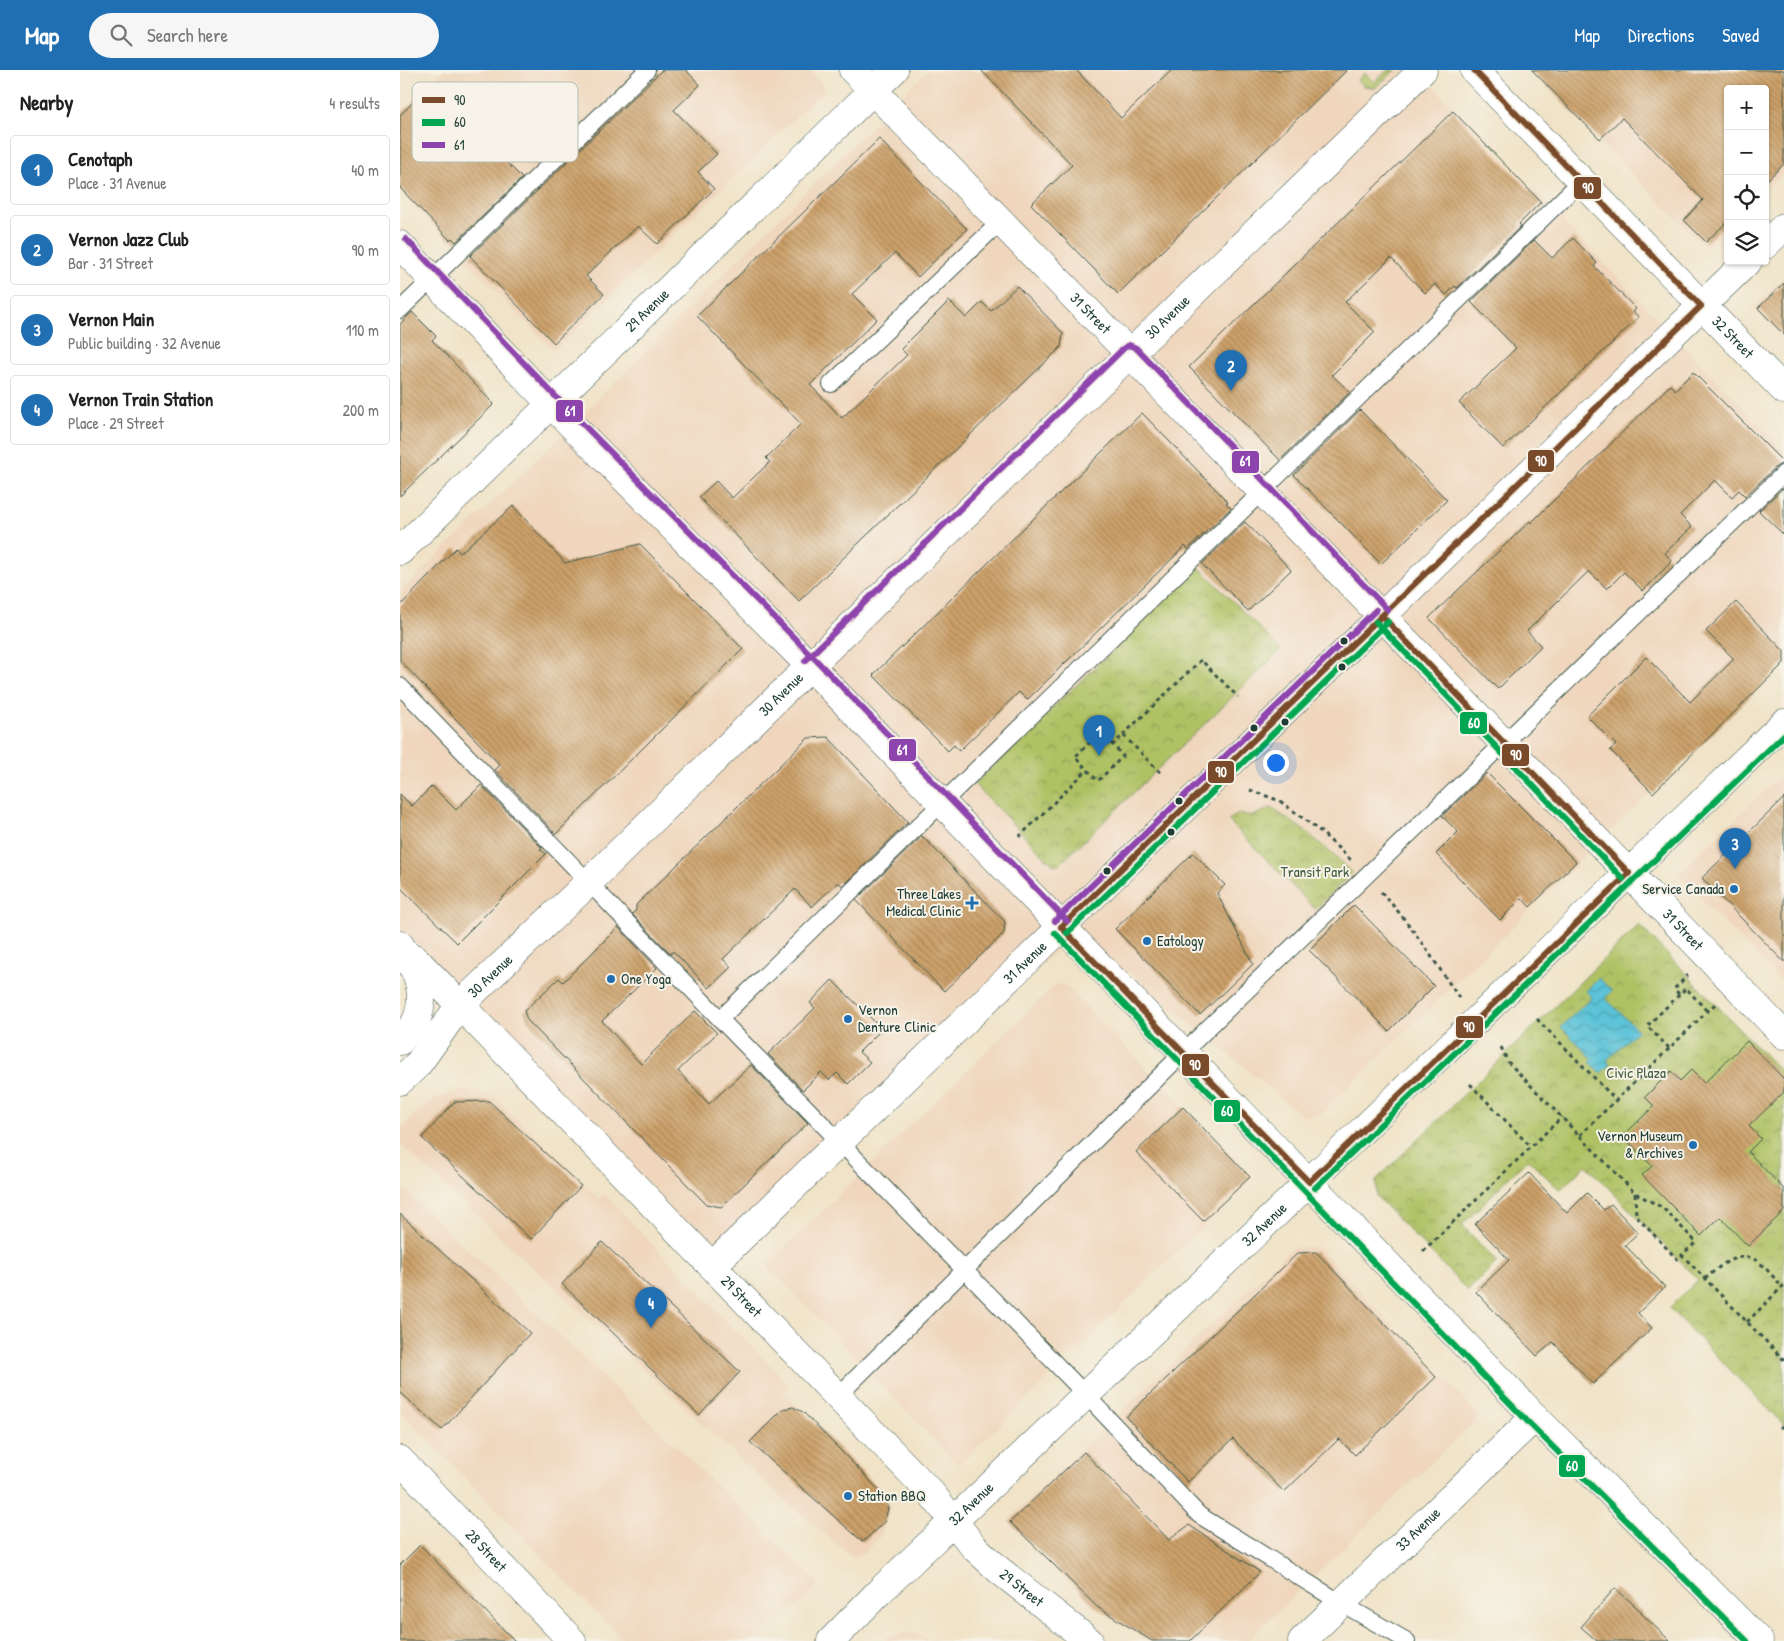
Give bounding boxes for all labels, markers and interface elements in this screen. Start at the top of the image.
search box [89,13,439,58]
text: Map [25,19,59,51]
icon: search [107,21,135,49]
text: Search here [147,22,228,48]
text: Map [1575,23,1600,48]
text: Directions [1628,23,1694,48]
text: Saved [1722,23,1759,48]
legend [412,82,578,162]
map controls [1724,85,1769,265]
button: + [1724,85,1769,130]
text: Nearby [20,88,73,117]
text: 90 [454,90,465,109]
text: 4 results [329,92,380,114]
text: 60 [454,112,466,131]
button: − [1724,130,1769,175]
text: 61 [454,135,465,154]
text: Cenotaph [68,146,132,172]
text: 1 [34,159,40,181]
text: 40 m [351,159,379,181]
text: Place · 31 Avenue [68,172,167,194]
button: locate [1724,175,1769,220]
line badge: 90 [1573,176,1602,200]
text: 90 [1582,178,1594,197]
button: layers [1724,220,1769,265]
text: Vernon Jazz Club [68,226,189,252]
text: 2 [33,239,41,261]
text: 90 m [351,239,379,261]
text: Bar · 31 Street [68,252,153,274]
street label: 29 Avenue [620,284,674,336]
street label: 31 Street [1066,288,1117,339]
street label: 30 Avenue [1140,290,1194,344]
text: Vernon Main [68,306,154,332]
street label: 32 Street [1707,311,1759,363]
text: 3 [33,319,41,341]
text: 110 m [346,319,379,341]
text: Public building · 32 Avenue [68,332,221,354]
pin: 2 [1215,350,1247,391]
text: Vernon Train Station [68,386,213,412]
text: 4 [34,399,40,421]
text: 200 m [343,399,379,421]
line badge: 61 [555,399,584,423]
text: 61 [565,401,575,420]
text: Place · 29 Street [68,412,164,434]
line badge: 90 [1527,449,1555,473]
line badge: 61 [1231,450,1260,474]
text: 61 [1240,451,1250,470]
text: 90 [1535,451,1547,470]
unlabelled marker [1339,636,1349,646]
unlabelled marker [1337,662,1347,672]
street label: 30 Avenue [754,667,808,721]
line badge: 60 [1459,711,1488,735]
text: 60 [1468,713,1481,732]
pin: 1 [1083,715,1115,756]
unlabelled marker [1280,717,1290,727]
unlabelled marker [1249,723,1259,733]
line badge: 61 [888,738,917,762]
text: 61 [897,740,907,759]
line badge: 90 [1501,743,1530,767]
text: 90 [1510,745,1522,764]
your location [1263,750,1289,776]
line badge: 90 [1207,760,1235,784]
text: 90 [1215,762,1227,781]
unlabelled marker [1174,796,1184,806]
unlabelled marker [1166,827,1176,837]
pin: 3 [1719,828,1751,869]
park label: Transit Park [1281,861,1349,882]
unlabelled marker [1102,866,1112,876]
place label: Service Canada [1642,878,1724,899]
place label: Three Lakes Medical Clinic [886,883,961,921]
marker: Service Canada [1728,883,1740,895]
marker: Three Lakes Medical Clinic [965,896,979,910]
street label: 31 Street [1658,904,1709,956]
place label: Eatology [1157,930,1204,951]
marker: Eatology [1141,935,1153,947]
street label: 31 Avenue [998,936,1051,988]
street label: 30 Avenue [463,949,517,1002]
place label: One Yoga [621,968,671,989]
marker: One Yoga [605,973,617,985]
place label: Vernon Denture Clinic [858,999,936,1037]
marker: Vernon Denture Clinic [842,1013,854,1025]
line badge: 90 [1455,1015,1484,1039]
text: 90 [1463,1017,1475,1036]
line badge: 90 [1181,1053,1210,1077]
text: 90 [1189,1055,1201,1074]
park label: Civic Plaza [1606,1062,1666,1083]
line badge: 60 [1213,1099,1241,1123]
text: 60 [1221,1101,1234,1120]
place label: Vernon Museum & Archives [1597,1125,1683,1163]
marker: Vernon Museum & Archives [1687,1139,1699,1151]
street label: 32 Avenue [1237,1198,1291,1251]
street label: 29 Street [716,1270,767,1322]
pin: 4 [635,1287,667,1328]
line badge: 60 [1558,1454,1586,1478]
text: 60 [1566,1456,1579,1475]
street label: 32 Avenue [944,1477,998,1530]
place label: Station BBQ [858,1485,926,1506]
marker: Station BBQ [842,1490,854,1502]
street label: 33 Avenue [1391,1502,1445,1556]
street label: 28 Street [461,1524,513,1577]
street label: 29 Street [995,1563,1049,1612]

